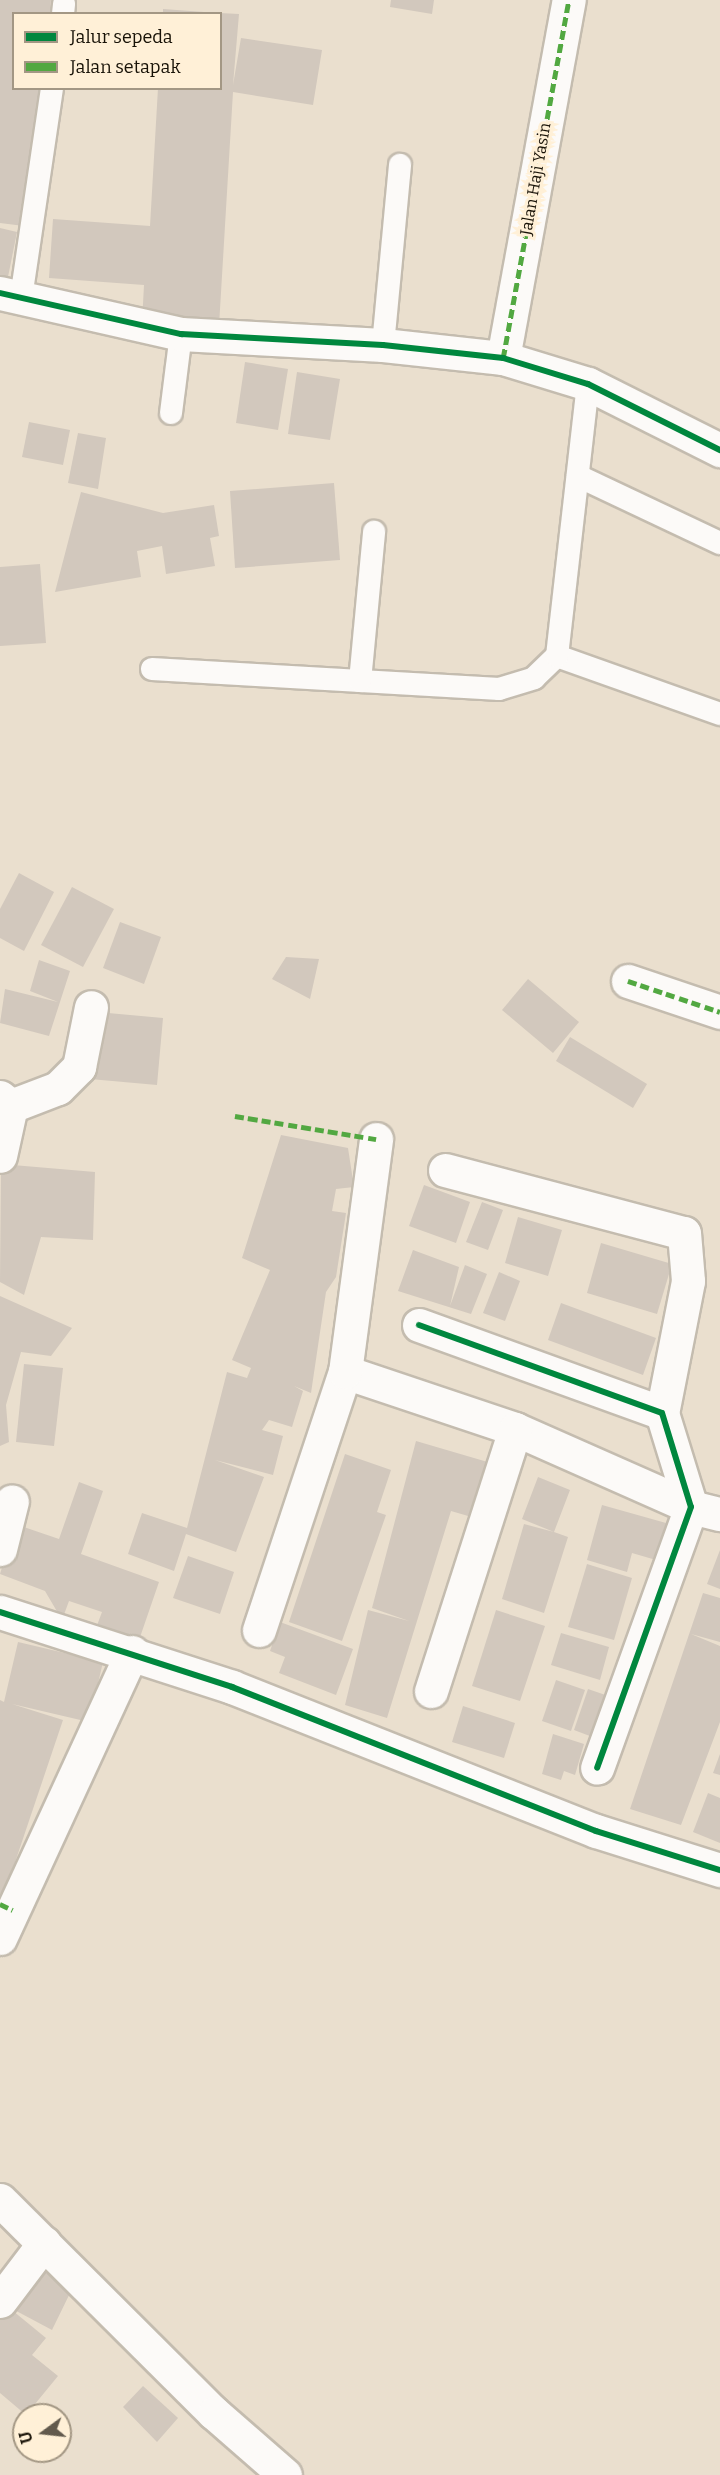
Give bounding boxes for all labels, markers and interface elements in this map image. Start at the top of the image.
legend [12,12,222,90]
text: Jalur sepeda [70,26,173,48]
text: Jalan setapak [70,56,181,78]
street label: Jalan Haji Yasin [517,121,555,237]
north arrow [12,2403,72,2463]
text: U [15,2429,37,2445]

